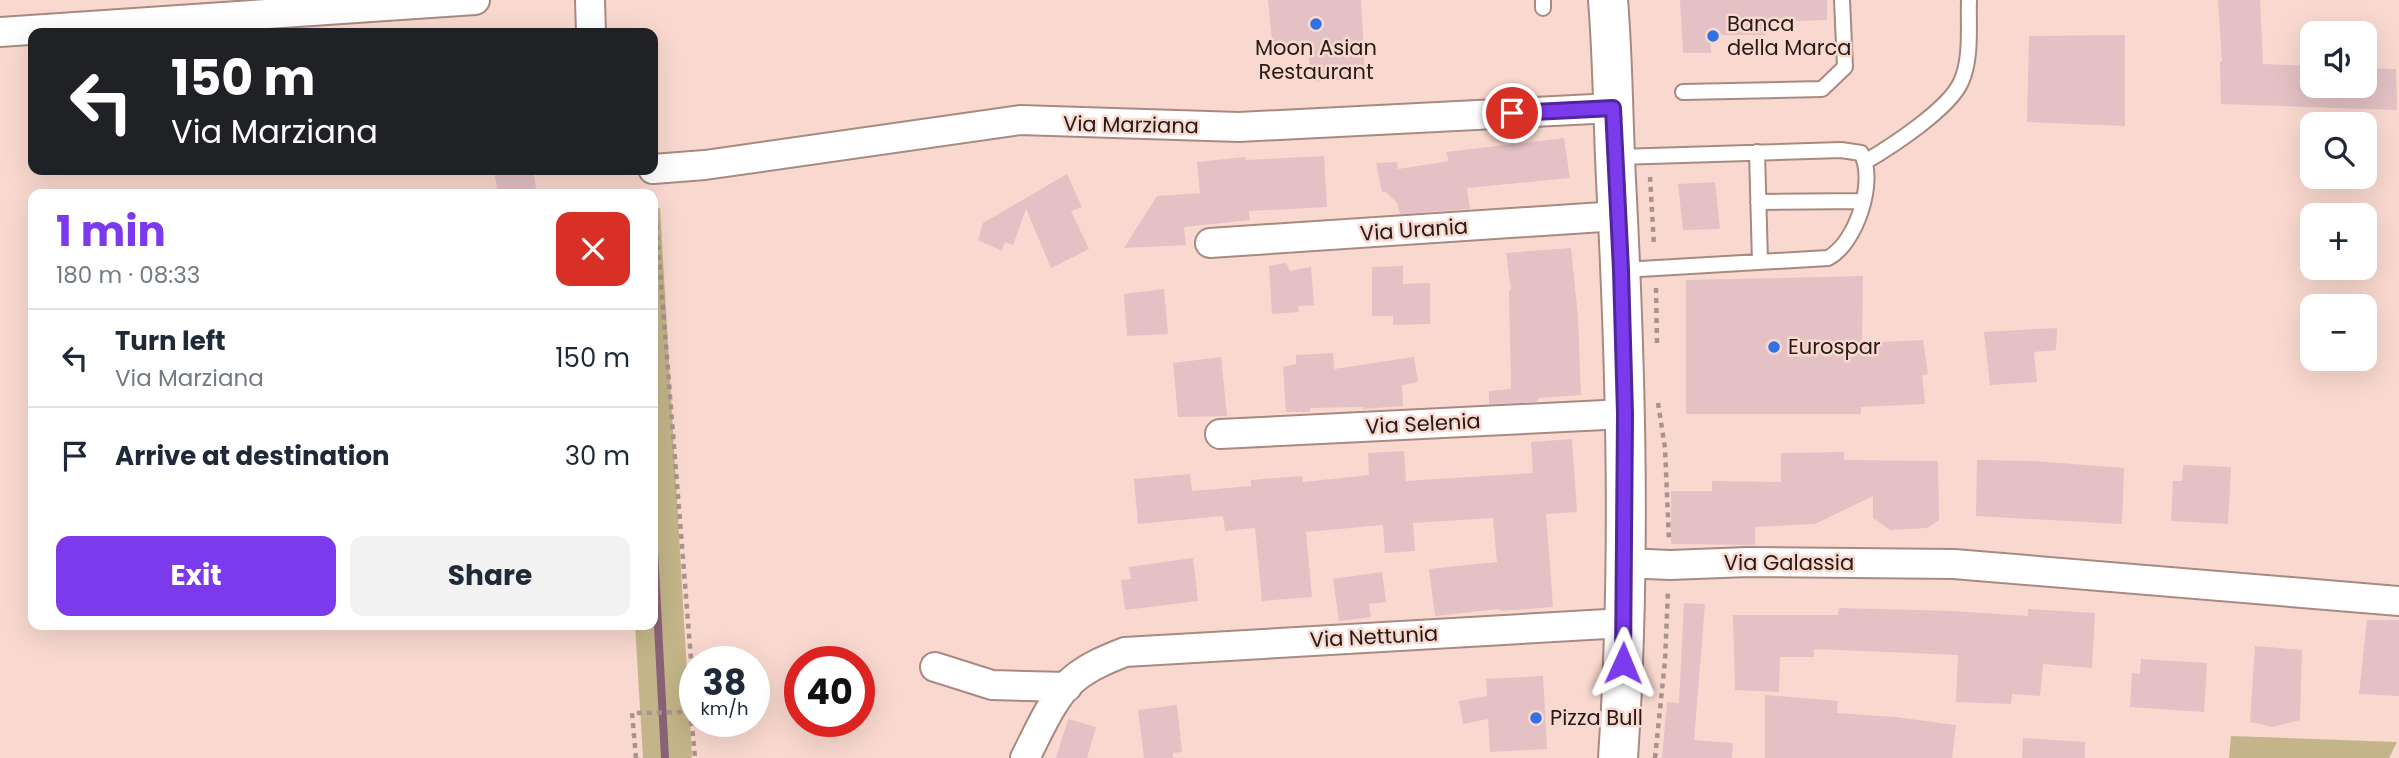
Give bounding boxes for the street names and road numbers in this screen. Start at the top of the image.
street label: Via Marziana [1063,109,1199,140]
street label: Via Urania [1359,211,1469,248]
street label: Via Selenia [1365,406,1481,441]
street label: Via Galassia [1724,548,1854,577]
street label: Via Nettunia [1309,619,1439,654]

